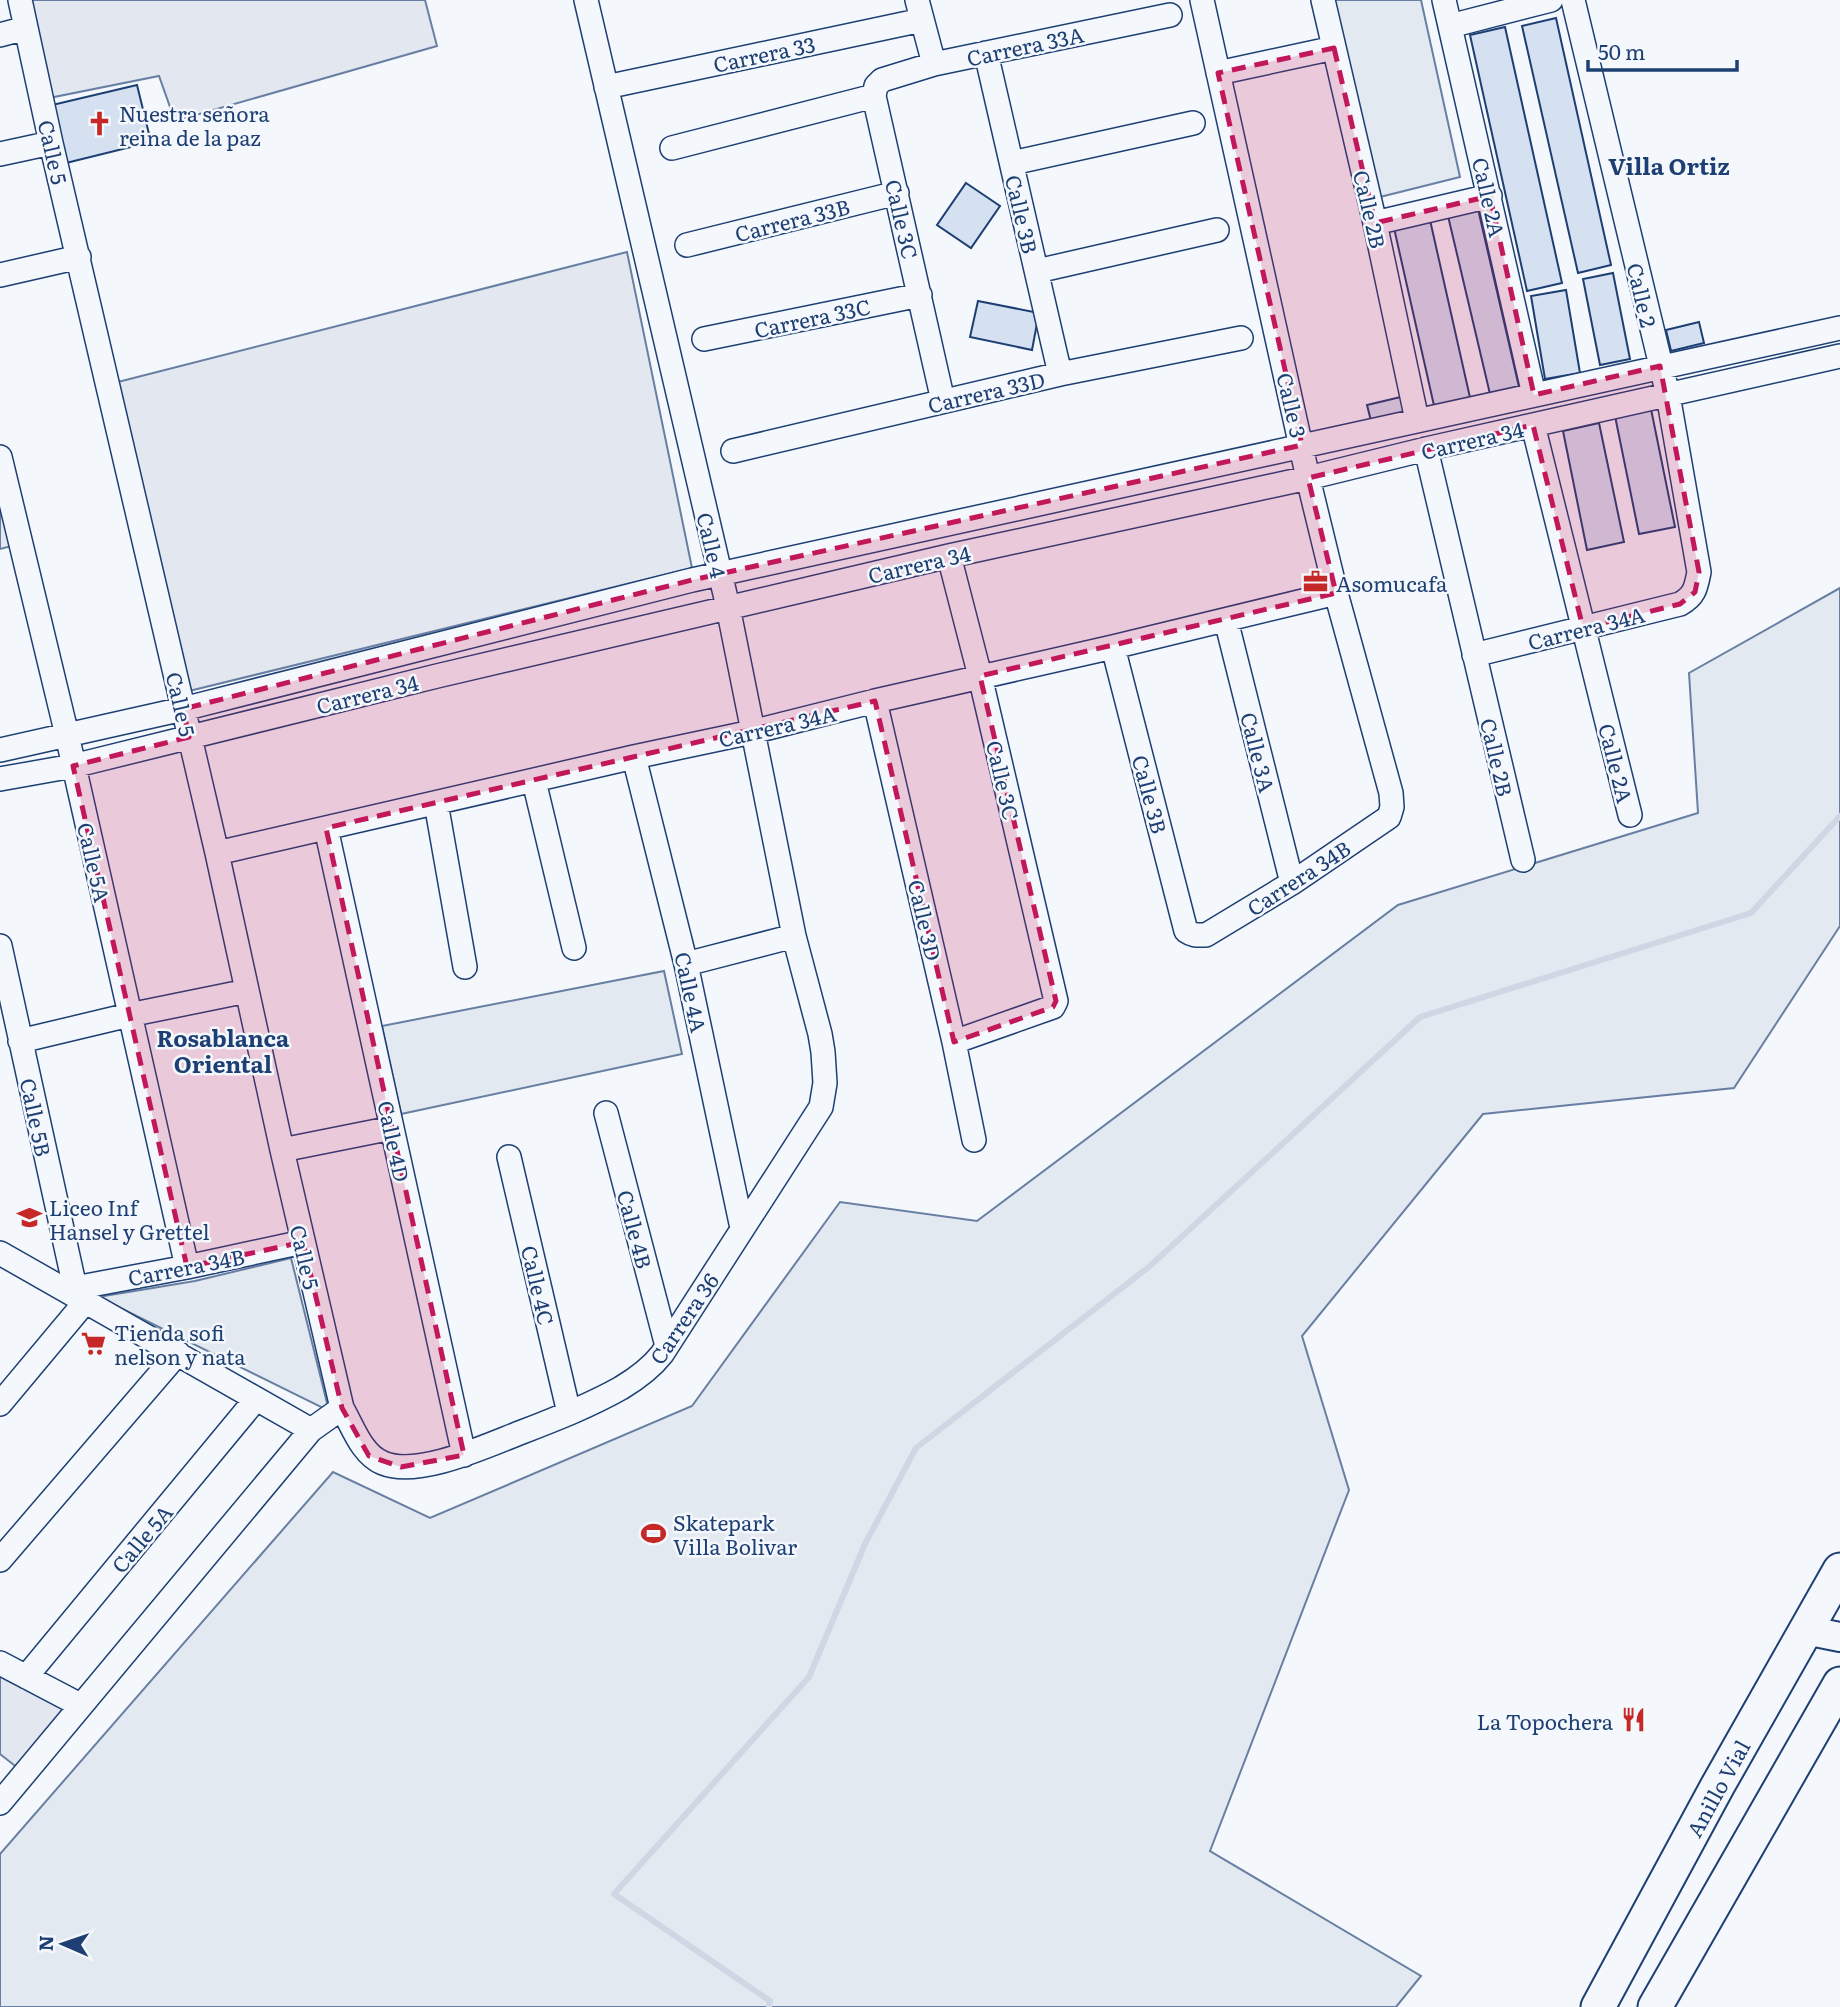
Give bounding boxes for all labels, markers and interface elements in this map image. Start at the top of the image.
street label: Carrera 33A [964,17,1087,73]
street label: Carrera 33 [710,27,818,79]
scale bar [1588,28,1737,72]
text: 50 m [1598,35,1645,66]
place label: Nuestra señora reina de la paz [119,97,270,152]
church icon: Nuestra señora reina de la paz [85,110,113,138]
street label: Calle 5 [32,117,76,187]
district label: Villa Ortiz [1608,148,1730,182]
street label: Calle 2A [1466,154,1514,240]
street label: Calle 2B [1347,167,1395,251]
street label: Calle 3B [999,172,1047,256]
street label: Calle 3C [879,176,927,262]
street label: Carrera 33B [731,190,853,248]
street label: Calle 2 [1621,260,1665,330]
street label: Carrera 33C [751,290,873,344]
street label: Carrera 33D [924,362,1048,420]
street label: Calle 3 [1270,369,1316,441]
street label: Carrera 34 [1418,412,1527,466]
street label: Calle 4 [690,509,736,581]
street label: Carrera 34 [865,536,974,590]
place label: Asomucafa [1336,567,1448,598]
office icon: Asomucafa [1302,568,1330,596]
street label: Carrera 34A [1524,597,1648,657]
street label: Carrera 34 [313,665,422,721]
street label: Calle 5 [160,669,204,739]
street label: Carrera 34A [715,696,839,754]
street label: Calle 3A [1234,709,1284,796]
street label: Calle 2B [1474,715,1522,799]
street label: Calle 2A [1592,720,1642,807]
street label: Calle 3C [980,737,1028,823]
street label: Calle 3B [1126,751,1176,837]
street label: Calle 5A [71,819,119,905]
street label: Carrera 34B [1240,832,1356,922]
street label: Calle 3D [902,876,950,964]
street label: Calle 4A [668,949,716,1036]
district label: Rosablanca Oriental [157,1020,290,1080]
street label: Calle 5B [14,1075,60,1159]
street label: Calle 4D [371,1097,419,1185]
street label: Calle 4B [611,1186,661,1272]
place label: Liceo Inf Hansel y Grettel [49,1191,210,1246]
school or university icon: Liceo Inf Hansel y Grettel [15,1204,43,1232]
street label: Calle 5 [284,1222,328,1292]
street label: Carrera 34B [125,1240,247,1292]
street label: Calle 4C [515,1242,563,1328]
street label: Carrera 36 [641,1266,725,1370]
place label: Tienda sofi nelson y nata [114,1316,246,1371]
supermarket icon: Tienda sofi nelson y nata [80,1329,108,1357]
street label: Calle 5A [103,1497,179,1579]
place label: Skatepark Villa Bolivar [673,1506,797,1561]
sports icon: Skatepark Villa Bolivar [639,1519,667,1547]
place label: La Topochera [1477,1705,1614,1736]
restaurant icon: La Topochera [1619,1706,1647,1734]
street label: Anillo Vial [1678,1734,1756,1842]
north arrow [28,1909,98,1979]
text: N [31,1935,59,1952]

